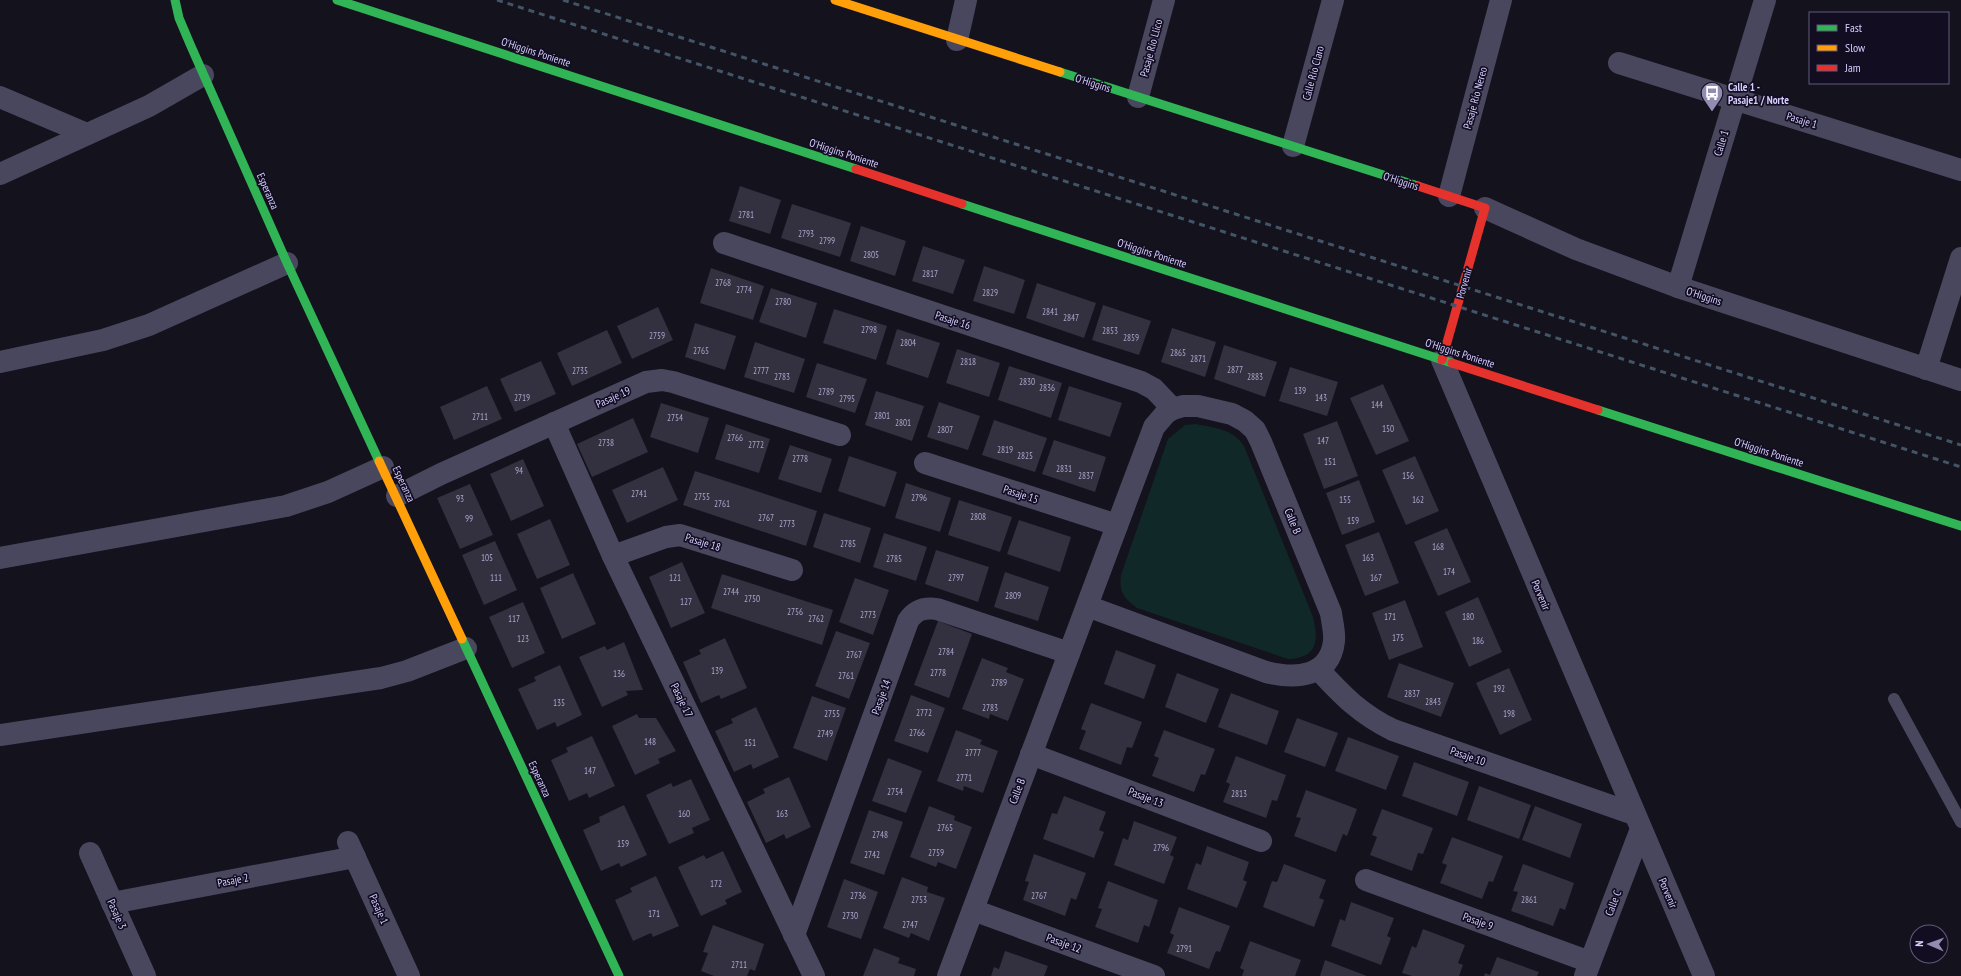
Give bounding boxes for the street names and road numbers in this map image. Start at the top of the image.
street label: Pasaje Río Llico [1137,17,1165,78]
street label: O'Higgins Poniente [500,34,573,70]
street label: Calle Río Claro [1299,44,1327,102]
street label: Pasaje Río Nereo [1460,65,1490,131]
street label: O'Higgins [1074,71,1113,95]
street label: Pasaje 1 [1785,109,1819,131]
street label: Calle 1 [1710,128,1732,158]
street label: O'Higgins Poniente [808,135,881,171]
street label: O'Higgins [1382,169,1421,193]
street label: Esperanza [254,171,282,211]
street label: O'Higgins Poniente [1116,235,1189,271]
street label: Porvenir [1453,266,1475,300]
street label: O'Higgins [1685,284,1724,308]
street label: Pasaje 16 [934,308,972,332]
street label: O'Higgins Poniente [1424,335,1497,371]
street label: Pasaje 19 [594,383,632,411]
street label: O'Higgins Poniente [1733,434,1806,470]
street label: Esperanza [390,464,418,504]
street label: Pasaje 15 [1002,482,1040,506]
street label: Calle B [1282,506,1304,536]
street label: Pasaje 18 [684,530,722,554]
street label: Porvenir [1528,578,1554,612]
street label: Pasaje 14 [868,677,894,716]
street label: Pasaje 17 [668,681,696,719]
street label: Pasaje 10 [1449,743,1487,769]
street label: Esperanza [526,759,554,799]
street label: Calle B [1006,776,1028,806]
street label: Pasaje 13 [1127,784,1166,810]
street label: Pasaje 2 [216,870,250,890]
street label: Porvenir [1655,876,1681,910]
street label: Calle C [1602,888,1624,918]
street label: Pasaje 1 [366,892,392,926]
street label: Pasaje 3 [104,897,130,931]
street label: Pasaje 9 [1461,909,1495,933]
street label: Pasaje 12 [1045,930,1084,956]

